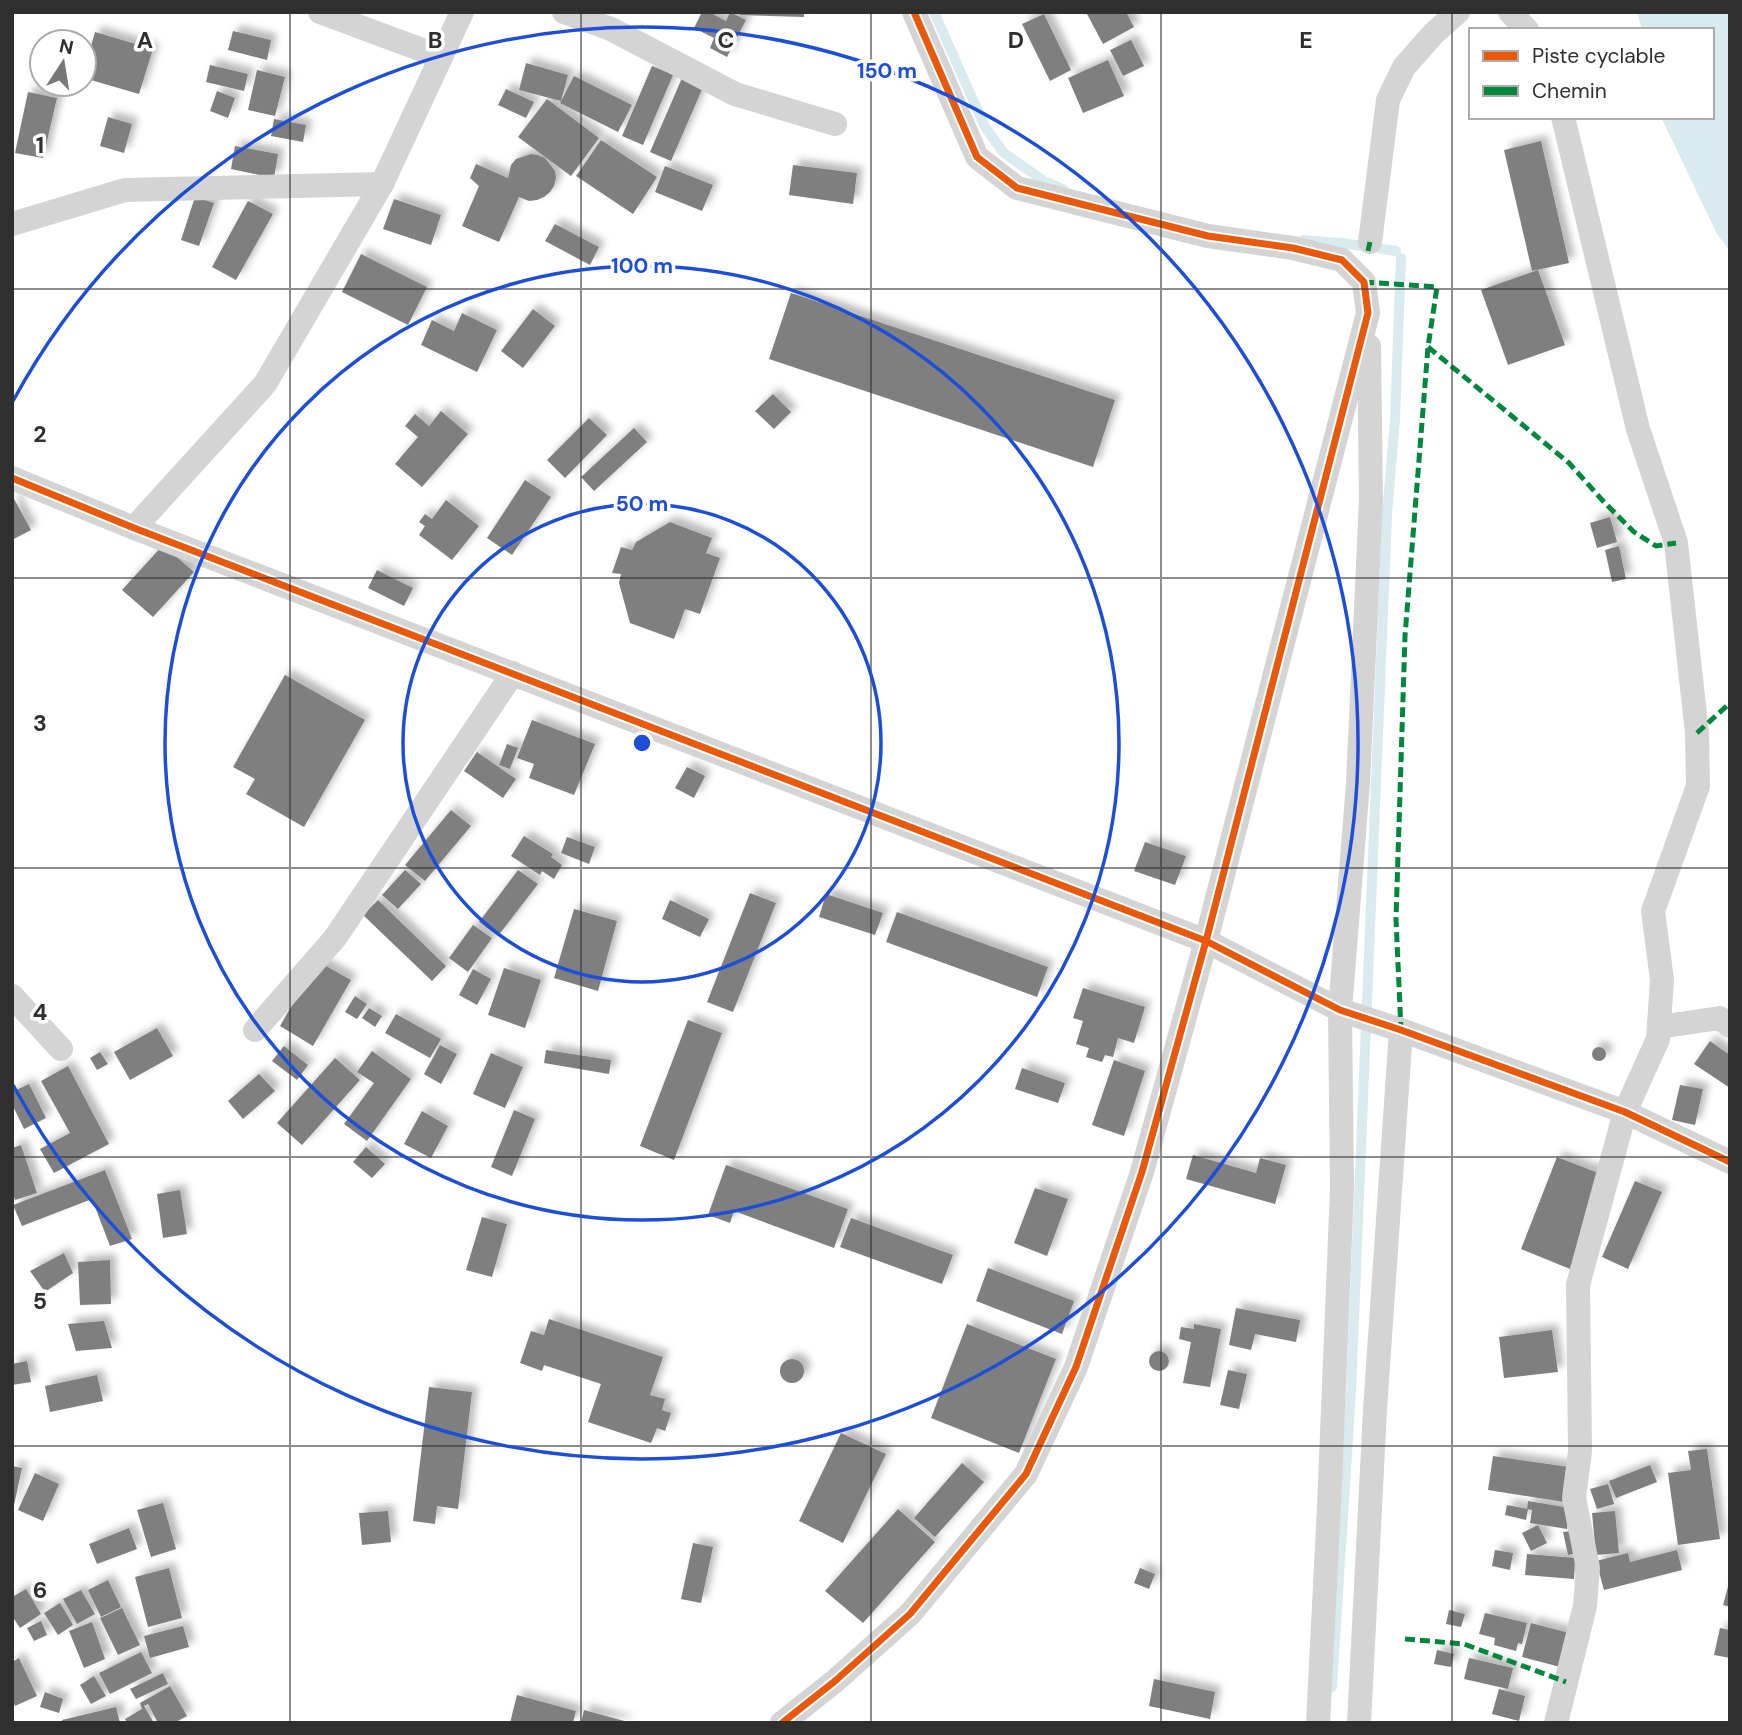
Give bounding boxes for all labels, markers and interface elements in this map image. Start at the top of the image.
text: A [137,25,153,55]
text: B [428,25,442,55]
text: C [718,25,734,55]
text: D [1008,25,1024,55]
text: E [1299,25,1313,55]
north arrow [28,28,98,98]
legend [1469,28,1714,119]
text: N [57,33,76,61]
text: Piste cyclable [1532,42,1665,70]
text: 150 m [857,57,917,85]
text: Chemin [1532,77,1607,105]
text: 1 [36,130,44,160]
text: 100 m [611,252,673,280]
text: 2 [33,419,47,449]
text: 50 m [616,490,668,518]
text: 3 [33,708,47,738]
centre of rings [630,731,654,755]
text: 4 [33,997,48,1027]
text: 5 [33,1286,47,1316]
text: 6 [33,1575,47,1605]

